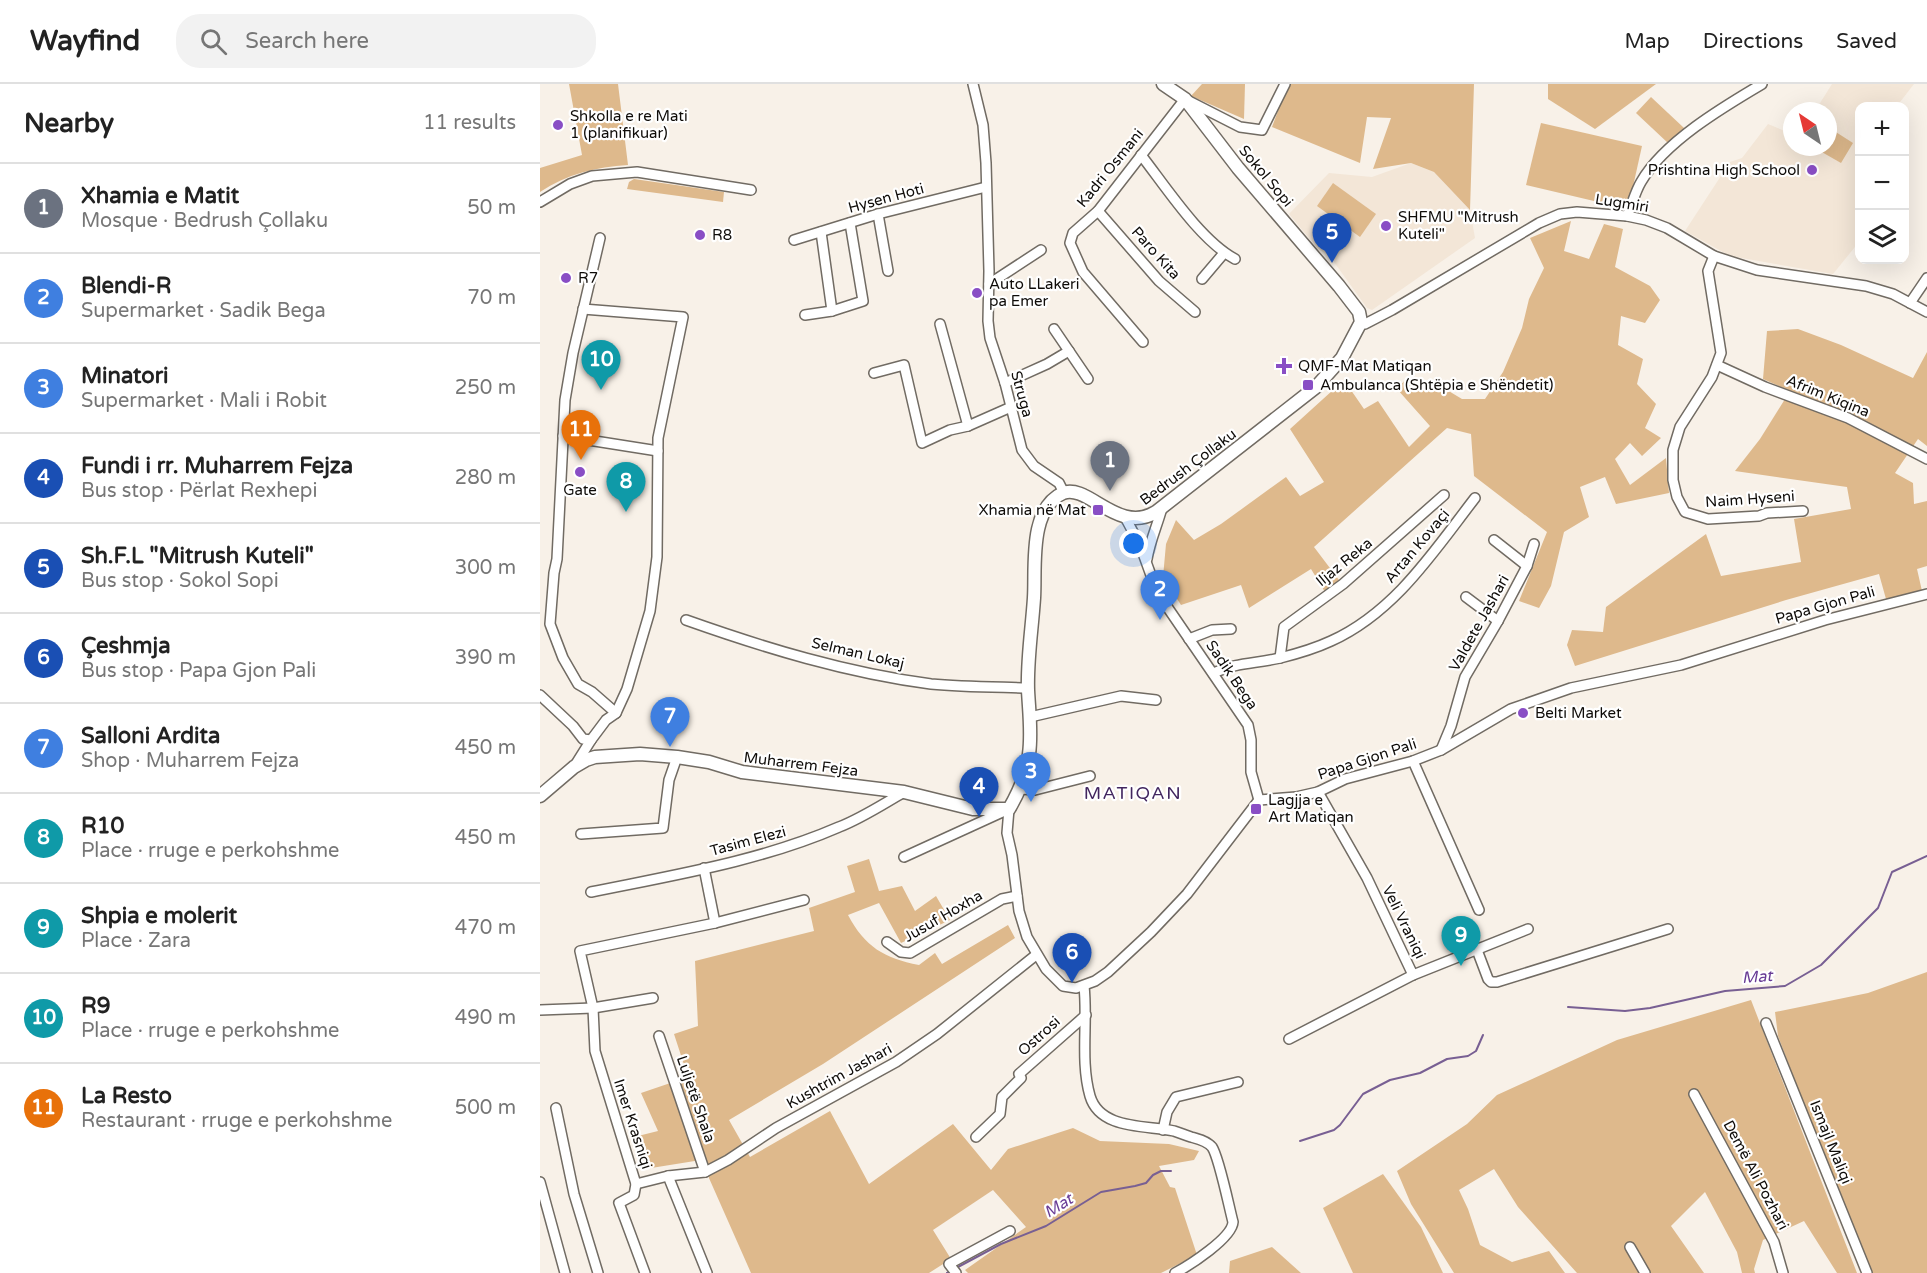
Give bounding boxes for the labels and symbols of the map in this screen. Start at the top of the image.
north arrow [1783,102,1837,156]
place label: Shkolla e re Mati 1 (planifikuar) [570,107,688,142]
marker: Shkolla e re Mati 1 (planifikuar) [551,118,565,132]
street label: Kadri Osmani [1073,125,1147,211]
street label: Sokol Sopi [1235,142,1297,210]
place label: Prishtina High School [1648,161,1800,179]
marker: Prishtina High School [1805,163,1819,177]
street label: Hysen Hoti [846,179,926,217]
street label: Lugmiri [1594,190,1650,216]
place label: SHFMU "Mitrush Kuteli" [1398,208,1519,243]
pin: 5 [1312,214,1352,263]
marker: SHFMU "Mitrush Kuteli" [1379,219,1393,233]
street label: Paro Kita [1128,223,1184,283]
place label: R8 [712,226,732,244]
marker: R8 [693,228,707,242]
place label: R7 [578,269,598,287]
marker: R7 [559,271,573,285]
place label: Auto LLakeri pa Emer [989,275,1079,310]
marker: Auto LLakeri pa Emer [970,286,984,300]
pin: 10 [582,340,620,390]
marker: QMF-Mat Matiqan [1275,357,1293,375]
place label: QMF-Mat Matiqan [1298,357,1432,375]
street label: Struga [1007,369,1037,419]
street label: Afrim Kiqina [1784,371,1872,421]
place label: Ambulanca (Shtëpia e Shëndetit) [1320,376,1553,394]
marker: Ambulanca (Shtëpia e Shëndetit) [1301,378,1315,392]
pin: 11 [562,410,600,460]
street label: Bedrush Çollaku [1136,425,1240,509]
pin: 1 [1090,442,1130,491]
pin: 8 [606,462,646,512]
marker: Gate [573,465,587,479]
place label: Gate [563,481,597,499]
street label: Naim Hyseni [1705,487,1795,511]
place label: Xhamia në Mat [979,501,1086,519]
marker: Xhamia në Mat [1091,503,1105,517]
street label: Artan Kovaçi [1381,505,1453,587]
your location [1119,529,1148,558]
street label: Iljaz Reka [1312,534,1376,590]
pin: 2 [1140,570,1180,620]
street label: Valdete Jashari [1445,572,1513,674]
street label: Papa Gjon Pali [1773,582,1877,628]
street label: Selman Lokaj [810,634,906,672]
street label: Sadik Bega [1202,637,1262,713]
pin: 7 [650,698,690,747]
place label: Belti Market [1535,704,1622,722]
marker: Belti Market [1516,706,1530,720]
street label: Papa Gjon Pali [1315,735,1419,783]
street label: Muharrem Fejza [743,748,859,780]
pin: 3 [1012,752,1050,802]
pin: 4 [960,768,998,817]
district label: MATIQAN [1084,782,1182,804]
place label: Lagjja e Art Matiqan [1268,791,1354,826]
marker: Lagjja e Art Matiqan [1249,802,1263,816]
street label: Tasim Elezi [708,822,788,860]
street label: Veli Vraniqi [1378,882,1430,962]
street label: Jusuf Hoxha [900,886,986,946]
pin: 9 [1442,916,1480,966]
pin: 6 [1052,934,1092,983]
water label: Mat [1741,966,1775,988]
street label: Ostrosi [1014,1012,1064,1060]
street label: Kushtrim Jashari [783,1040,895,1112]
street label: Luljetë Shala [673,1053,719,1145]
street label: Imer Krasniqi [610,1077,656,1171]
street label: Ismajl Maliqi [1806,1098,1856,1186]
street label: Demë Ali Pozhari [1720,1117,1792,1233]
water label: Mat [1040,1188,1078,1222]

